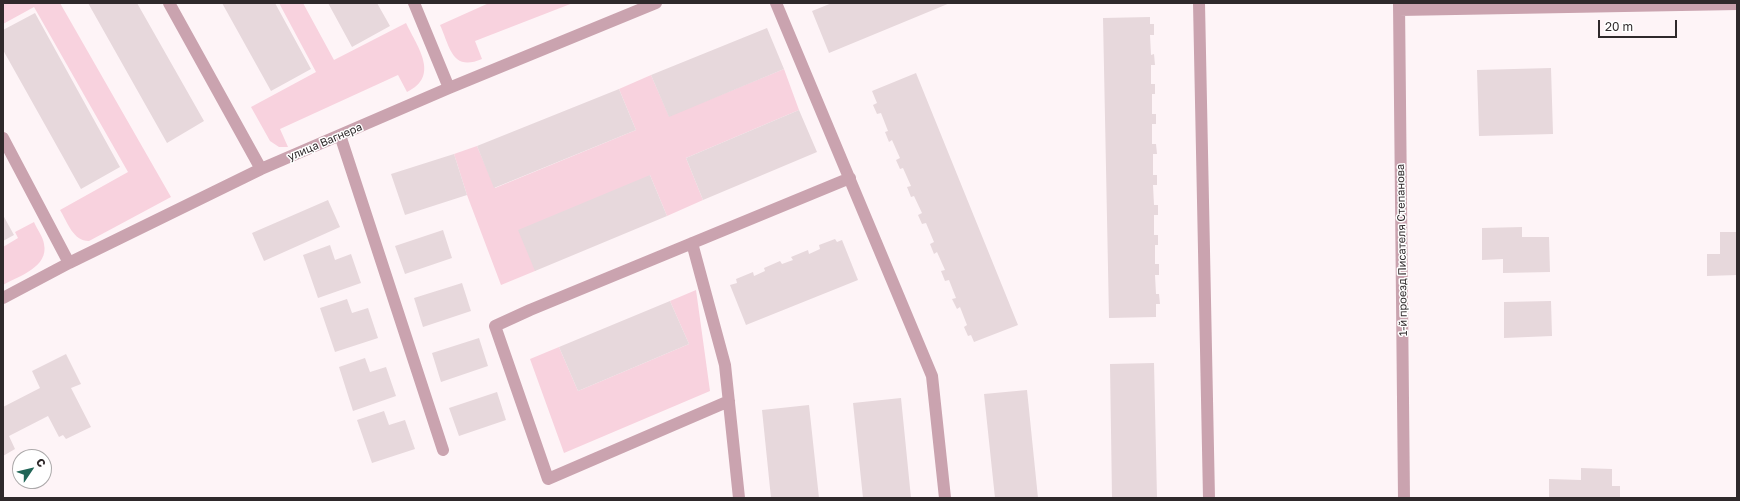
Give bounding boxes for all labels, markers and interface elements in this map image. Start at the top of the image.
scale bar [1600,12,1679,38]
text: 20 m [1605,19,1633,34]
street label: улица Вагнера [286,120,364,164]
street label: 1-й проезд Писателя Степанова [1394,164,1410,336]
north arrow [12,449,52,489]
text: С [34,455,49,469]

